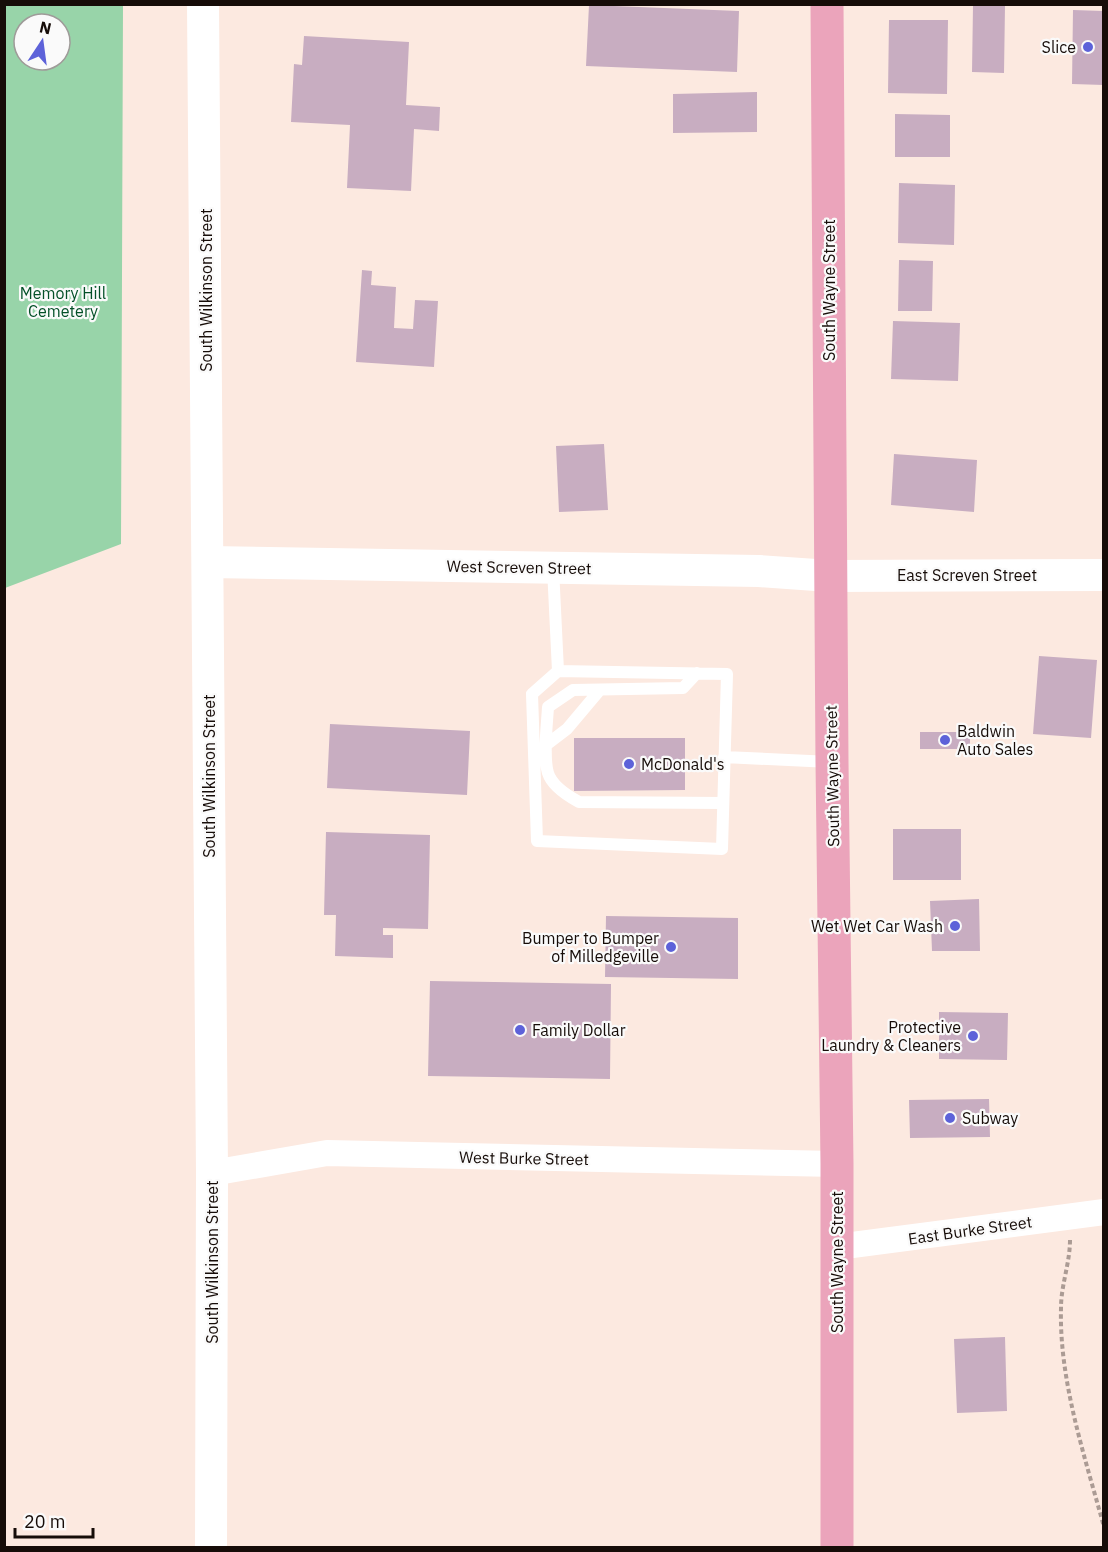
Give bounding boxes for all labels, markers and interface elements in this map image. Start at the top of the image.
north arrow [12,12,72,72]
text: N [37,16,53,38]
place label: Slice [1042,37,1076,57]
marker: Slice [1081,40,1095,54]
street label: South Wilkinson Street [196,208,216,372]
street label: South Wayne Street [819,219,839,361]
park label: Memory Hill Cemetery [20,283,106,321]
street label: West Screven Street [446,556,592,578]
street label: East Screven Street [897,565,1037,585]
street label: South Wilkinson Street [199,694,219,858]
street label: South Wayne Street [821,705,843,847]
place label: Baldwin Auto Sales [957,721,1033,759]
marker: Baldwin Auto Sales [938,733,952,747]
place label: McDonald's [641,754,725,774]
marker: McDonald's [622,757,636,771]
place label: Wet Wet Car Wash [811,916,943,936]
marker: Wet Wet Car Wash [948,919,962,933]
place label: Bumper to Bumper of Milledgeville [522,928,659,966]
marker: Bumper to Bumper of Milledgeville [664,940,678,954]
place label: Protective Laundry & Cleaners [821,1017,961,1055]
place label: Family Dollar [532,1020,626,1040]
marker: Family Dollar [513,1023,527,1037]
marker: Protective Laundry & Cleaners [966,1029,980,1043]
place label: Subway [962,1108,1018,1128]
marker: Subway [943,1111,957,1125]
street label: West Burke Street [459,1147,589,1169]
street label: South Wilkinson Street [202,1180,222,1344]
street label: South Wayne Street [827,1191,847,1333]
street label: East Burke Street [907,1211,1033,1249]
scale bar [15,1501,93,1539]
text: 20 m [24,1510,66,1533]

